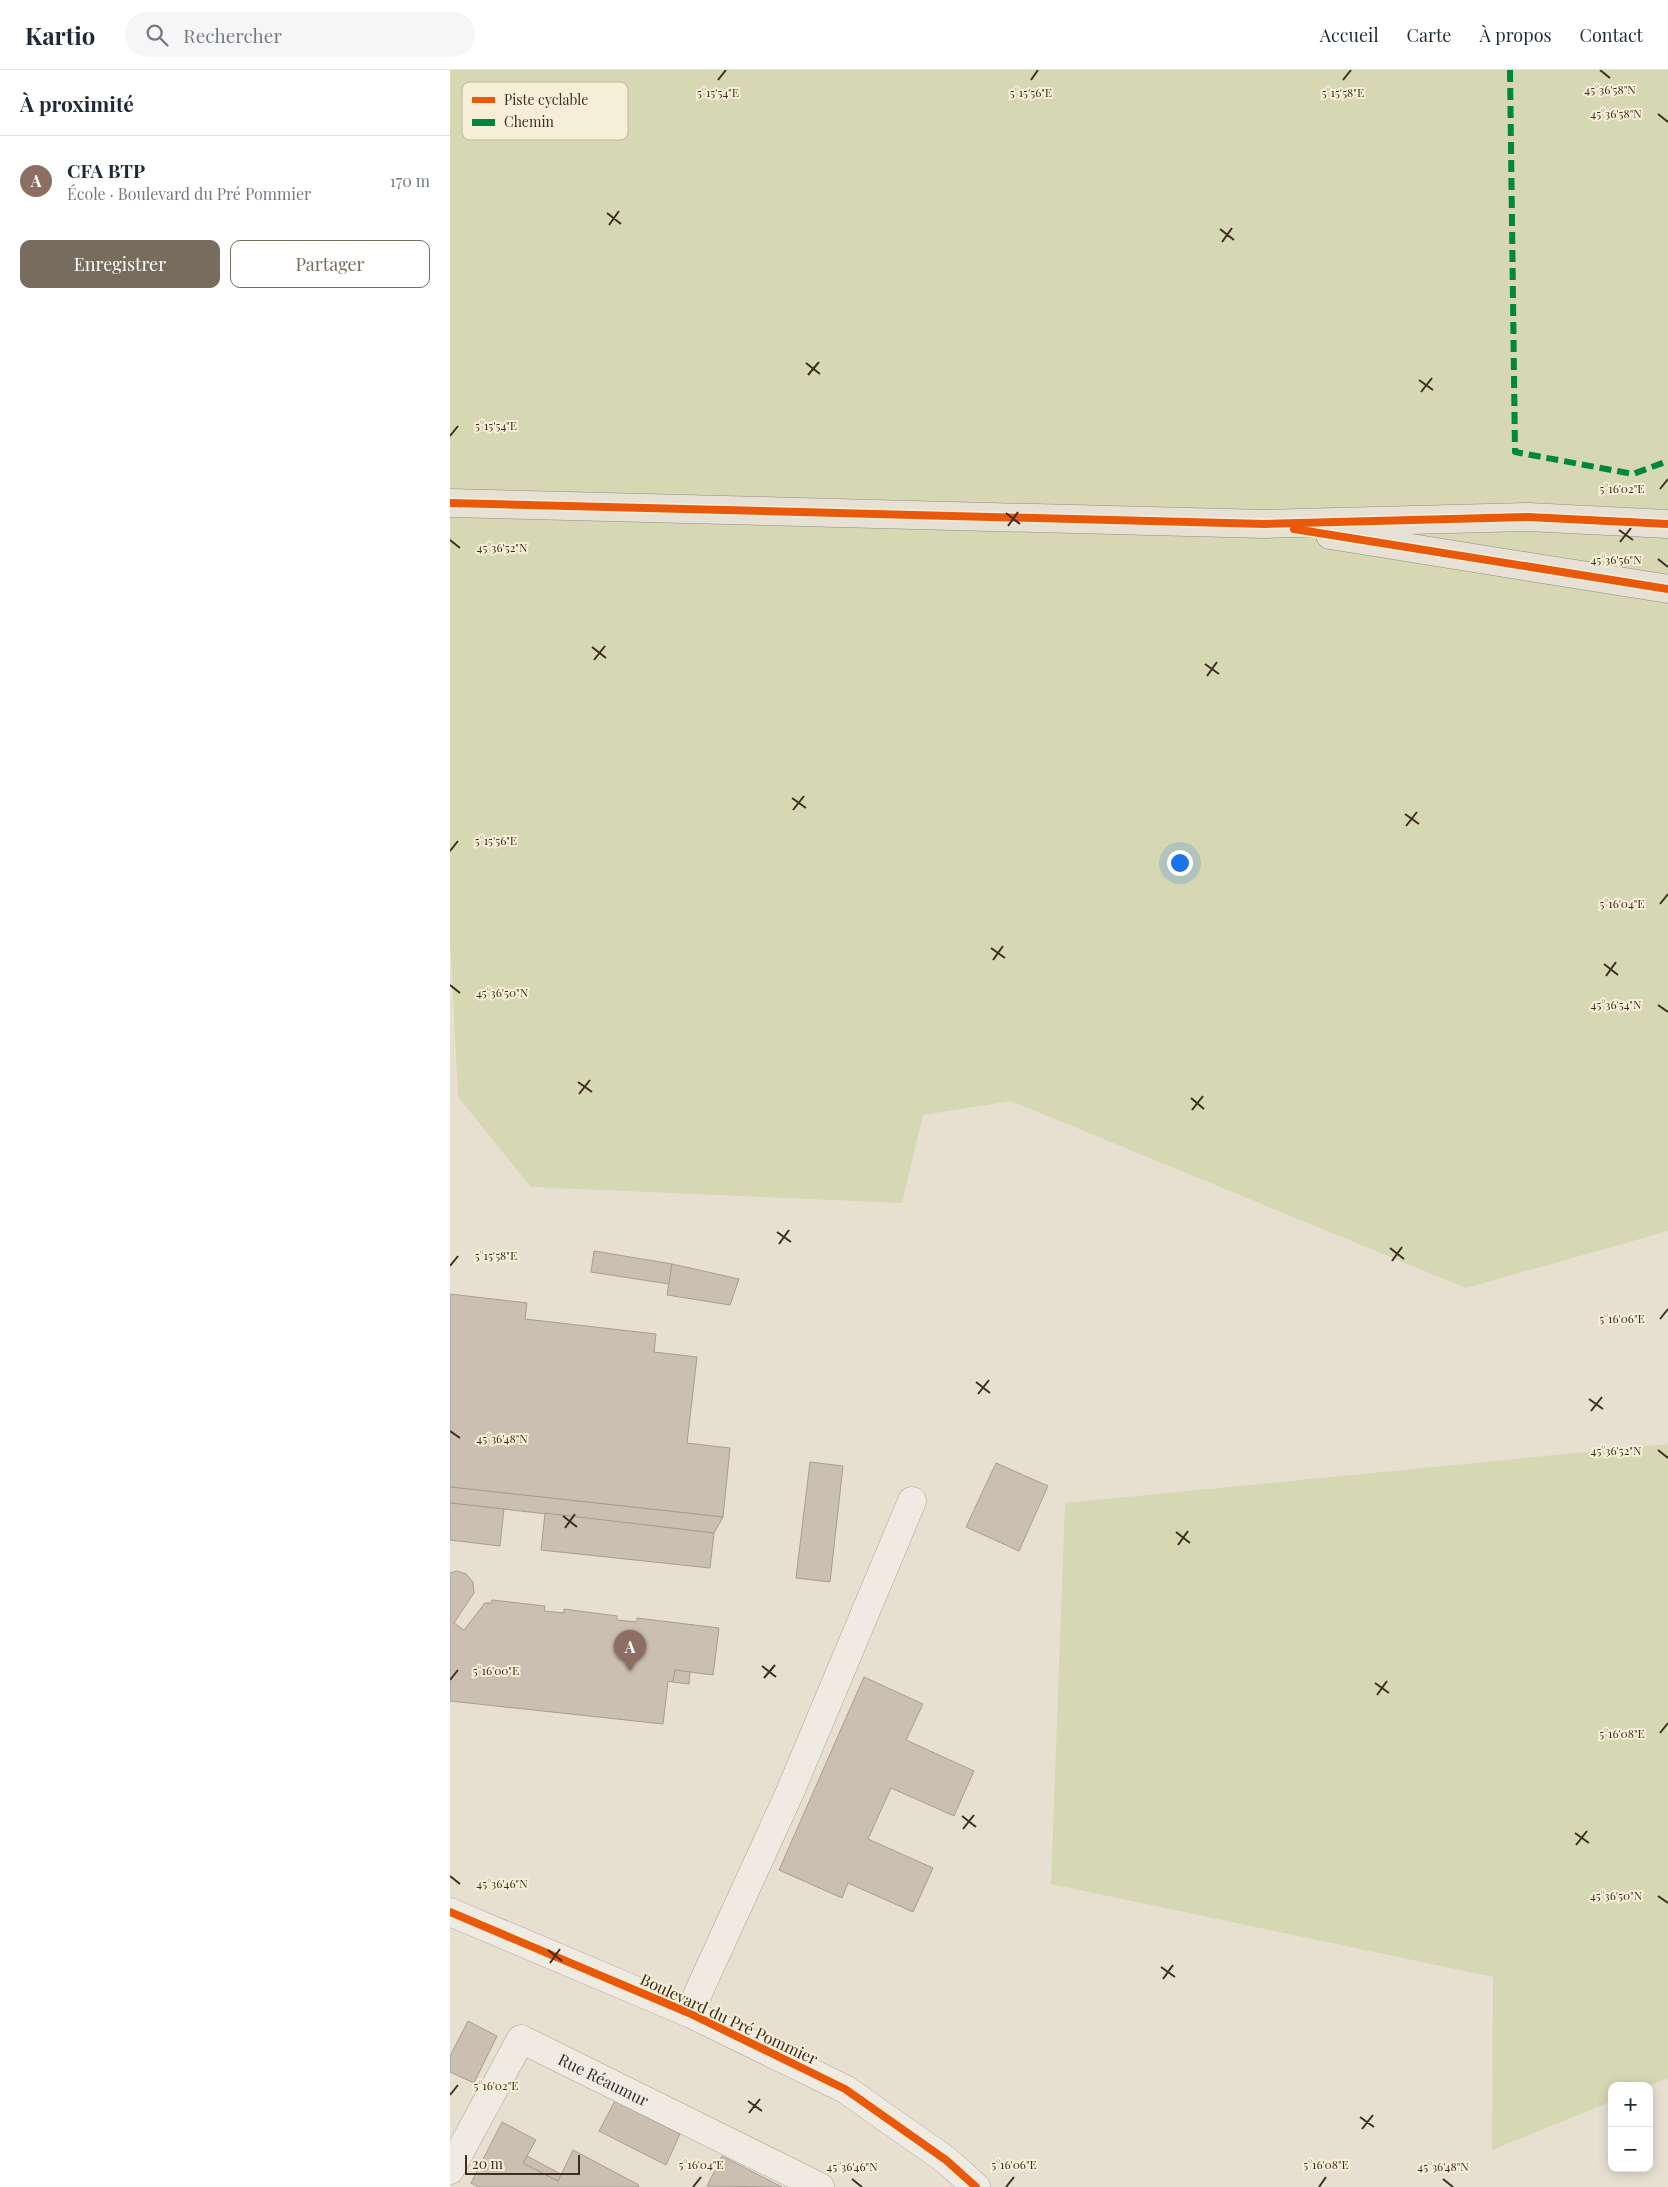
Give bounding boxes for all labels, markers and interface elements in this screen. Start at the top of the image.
search box [125,12,475,57]
text: Kartio [25,19,95,51]
icon: search [143,21,171,49]
text: Rechercher [183,22,282,48]
text: Accueil [1320,23,1379,47]
text: Carte [1407,23,1451,47]
text: À propos [1479,23,1552,47]
text: Contact [1580,23,1643,47]
text: 45°36'58"N [1584,81,1636,97]
legend [462,82,628,140]
text: 5°15'54"E [697,84,739,100]
text: 5°15'56"E [1010,84,1052,100]
text: 5°15'58"E [1322,84,1364,100]
text: À proximité [20,89,134,117]
text: Piste cyclable [504,90,588,109]
text: 45°36'58"N [1590,105,1642,121]
text: Chemin [504,112,554,131]
text: CFA BTP [67,157,145,183]
text: A [31,170,41,191]
text: 170 m [390,170,430,191]
text: École · Boulevard du Pré Pommier [67,183,311,204]
button: Enregistrer [20,240,220,288]
button: Partager [230,240,430,288]
text: 5°15'54"E [475,417,517,433]
text: 5°16'02"E [1599,480,1645,496]
text: 45°36'52"N [477,539,528,555]
text: 45°36'56"N [1590,551,1642,567]
text: 5°15'56"E [475,832,517,848]
your location [1167,850,1193,876]
text: 5°16'04"E [1599,895,1645,911]
text: 45°36'50"N [476,984,529,1000]
text: 45°36'54"N [1591,996,1642,1012]
text: 5°15'58"E [475,1247,517,1263]
text: 5°16'06"E [1599,1310,1645,1326]
text: 45°36'48"N [476,1430,528,1446]
text: 45°36'52"N [1591,1442,1642,1458]
pin: A [614,1630,646,1671]
text: 5°16'00"E [473,1662,519,1678]
text: 5°16'08"E [1599,1725,1645,1741]
text: 45°36'46"N [476,1875,528,1891]
text: 45°36'50"N [1590,1887,1643,1903]
street label: Boulevard du Pré Pommier [637,1968,821,2069]
street label: Rue Réaumur [555,2048,652,2111]
text: 5°16'02"E [473,2077,519,2093]
map controls [1608,2082,1653,2172]
button: + [1608,2082,1653,2127]
button: − [1608,2127,1653,2172]
scale bar [465,2152,580,2175]
text: 20 m [472,2154,503,2173]
text: 5°16'04"E [678,2156,724,2172]
text: 5°16'06"E [991,2156,1037,2172]
text: 5°16'08"E [1303,2156,1349,2172]
text: 45°36'46"N [826,2158,878,2174]
text: 45°36'48"N [1417,2158,1469,2174]

